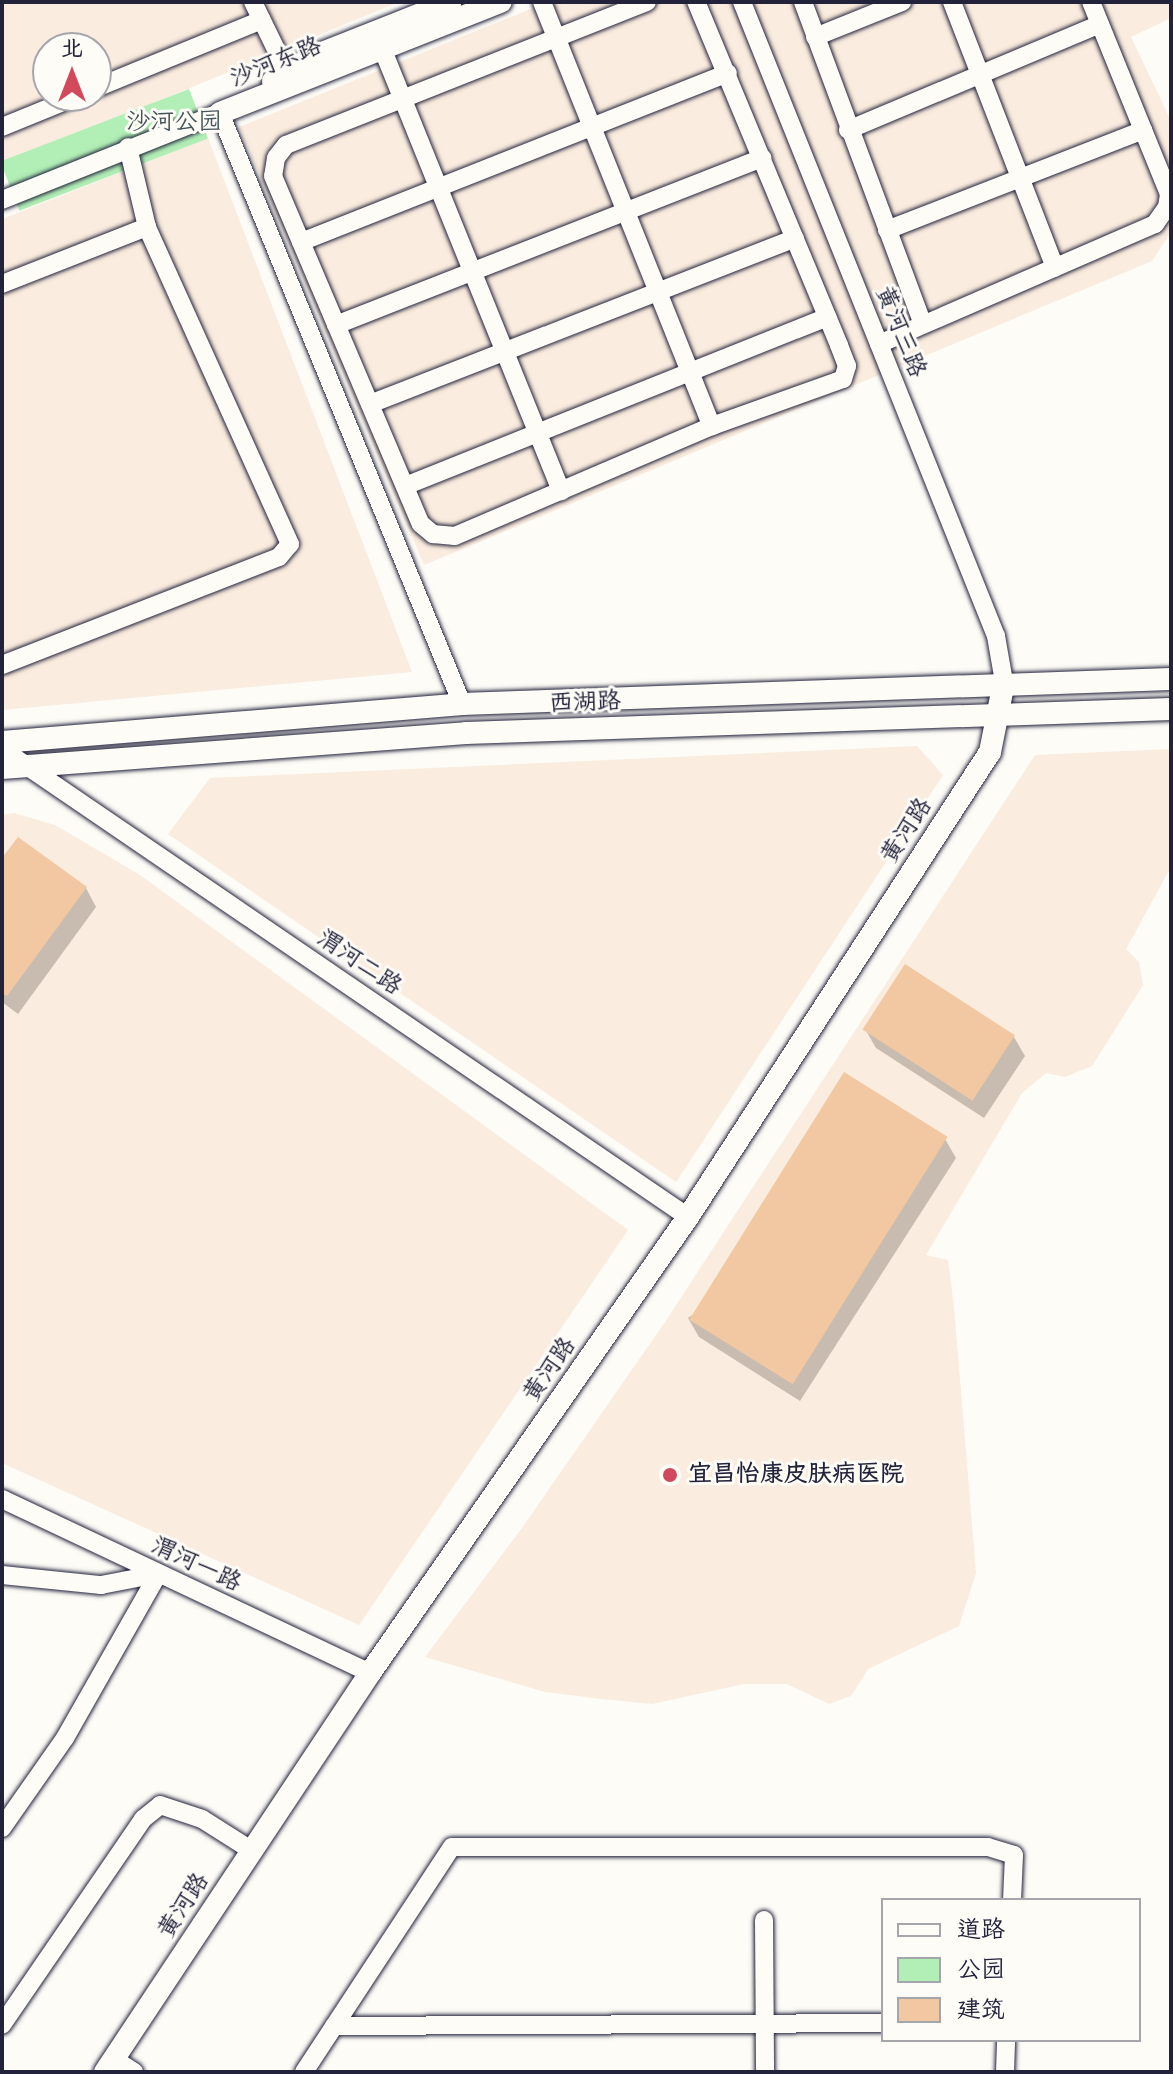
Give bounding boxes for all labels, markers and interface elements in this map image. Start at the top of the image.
north arrow [32,32,112,112]
text: 北 [61,32,83,67]
street label: 沙河东路 [226,32,326,94]
park label: 沙河公园 [126,109,222,137]
street label: 黄河三路 [869,282,931,382]
street label: 西湖路 [549,687,621,719]
street label: 黄河路 [875,793,939,869]
street label: 渭河二路 [311,924,407,1002]
street label: 黄河路 [518,1332,582,1408]
place label: 宜昌怡康皮肤病医院 [688,1461,904,1489]
marker: 宜昌怡康皮肤病医院 [659,1464,681,1486]
street label: 渭河一路 [146,1532,246,1598]
street label: 黄河路 [152,1868,216,1944]
legend [881,1898,1141,2042]
text: 道路 [957,1911,1005,1950]
text: 公园 [957,1951,1005,1990]
text: 建筑 [957,1991,1005,2030]

